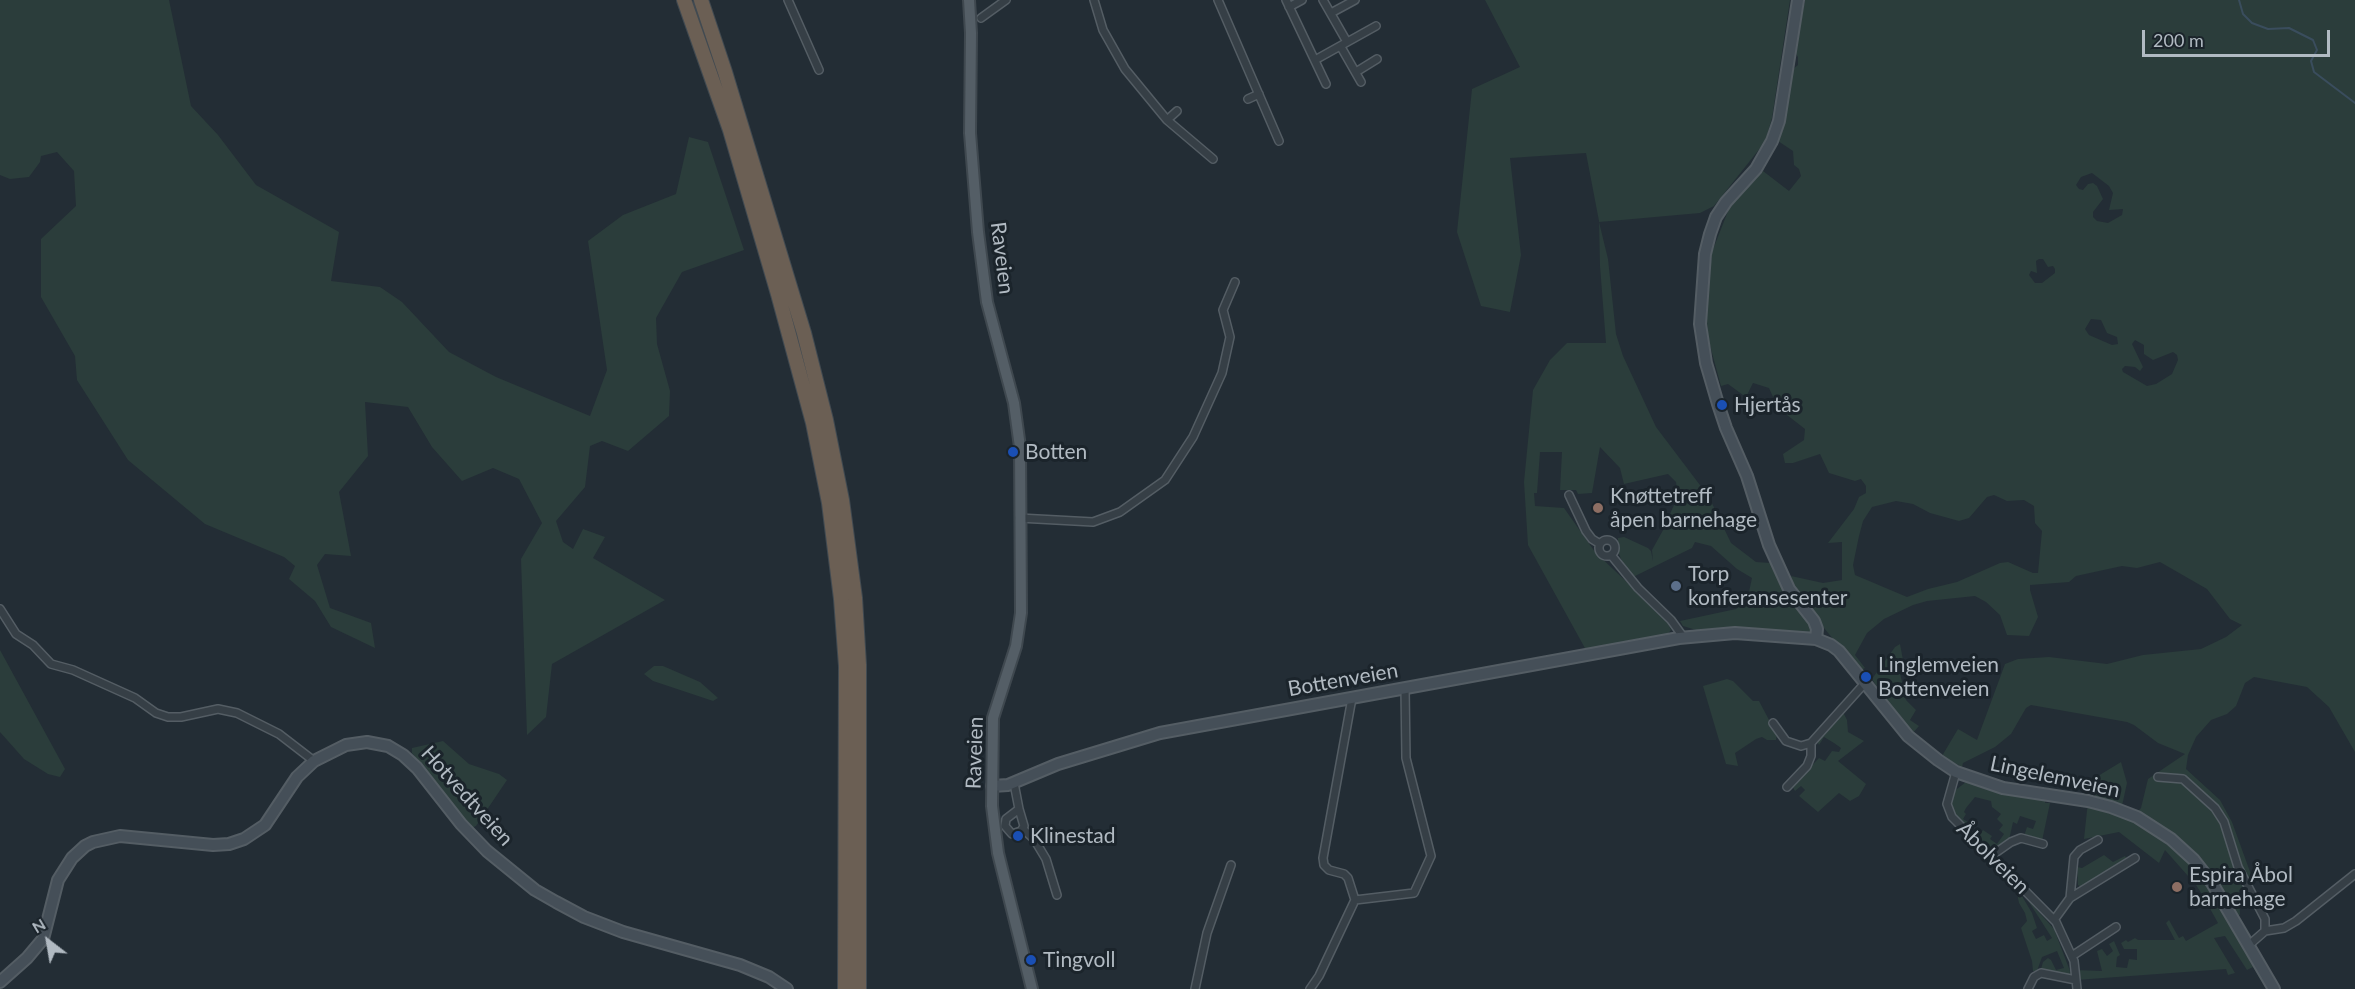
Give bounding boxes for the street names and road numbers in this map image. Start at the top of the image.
street label: Raveien [985,220,1019,296]
street label: Bottenveien [1286,658,1400,702]
street label: Raveien [961,716,989,790]
street label: Hotvedtveien [416,741,518,851]
street label: Lingelemveien [1988,751,2122,803]
street label: Åbolveien [1951,816,2035,900]

